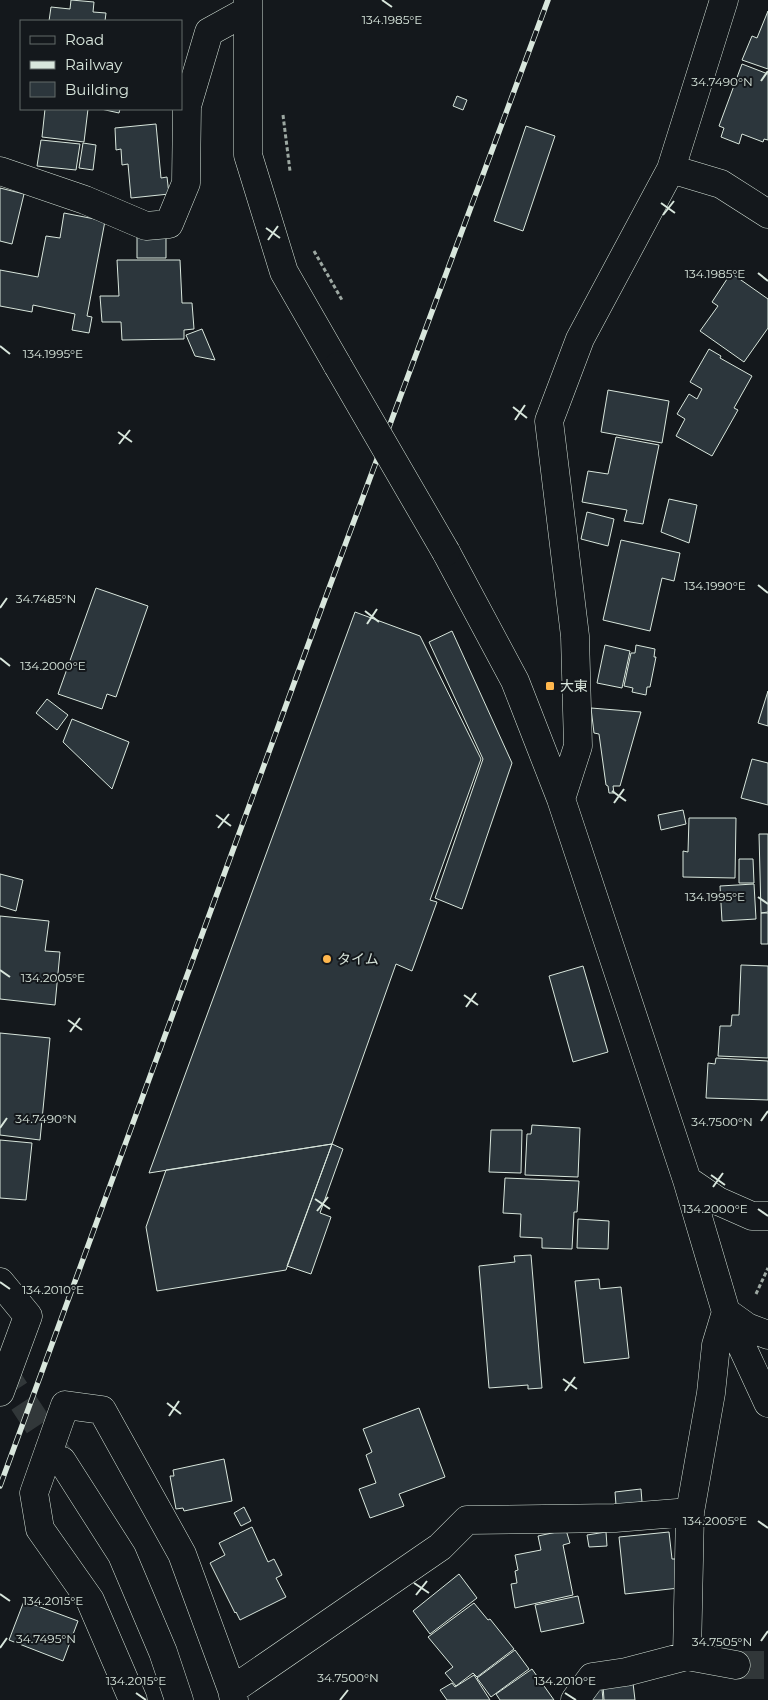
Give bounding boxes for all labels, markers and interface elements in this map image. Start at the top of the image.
text: 134.1985°E [362,12,422,27]
legend [20,20,182,110]
text: Road [65,30,104,49]
text: Railway [65,55,123,74]
text: 34.7490°N [691,74,753,89]
text: Building [65,80,129,99]
text: 134.1985°E [685,266,745,281]
text: 134.1995°E [23,346,83,361]
text: 134.1990°E [684,578,746,593]
text: 34.7485°N [16,591,76,606]
text: 134.2000°E [20,658,86,673]
place label: 大東 [560,677,588,695]
marker: 大東 [544,680,556,692]
text: 134.1995°E [685,889,745,904]
place label: タイム [337,950,379,968]
marker: タイム [321,953,333,965]
text: 134.2005°E [21,970,85,985]
text: 34.7490°N [15,1111,77,1126]
text: 34.7500°N [691,1114,753,1129]
text: 134.2000°E [682,1201,748,1216]
text: 134.2010°E [22,1282,84,1297]
text: 134.2005°E [683,1513,747,1528]
text: 134.2015°E [23,1593,83,1608]
text: 34.7495°N [16,1631,76,1646]
text: 34.7505°N [692,1634,752,1649]
text: 34.7500°N [317,1670,379,1685]
text: 134.2015°E [106,1673,166,1688]
text: 134.2010°E [534,1673,596,1688]

